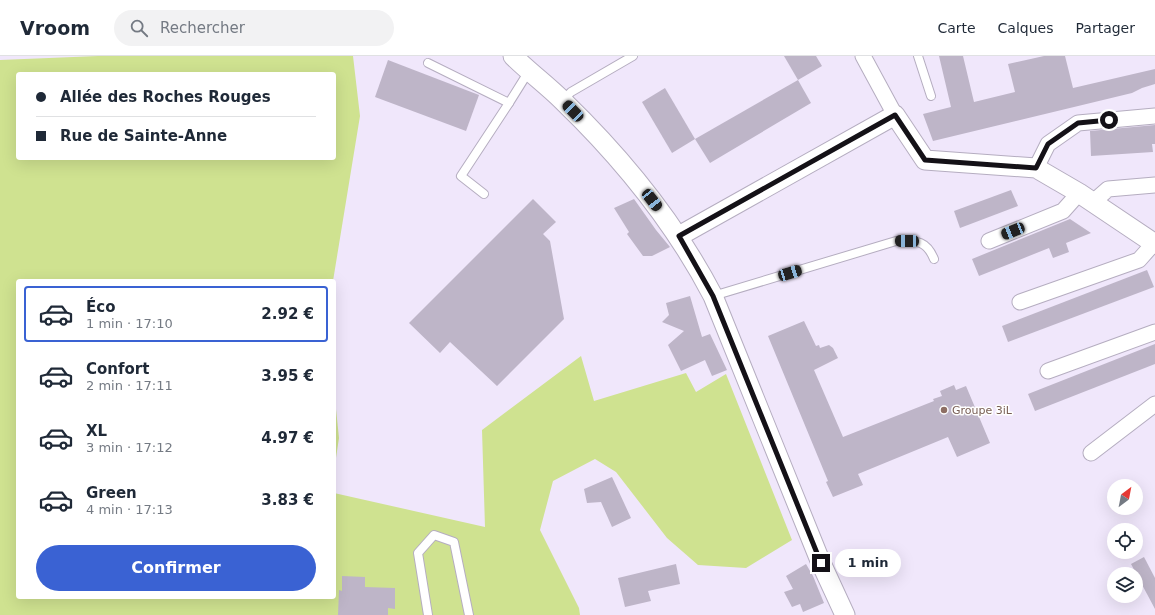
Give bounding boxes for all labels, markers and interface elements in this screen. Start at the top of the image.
search box [114,10,394,46]
text: Vroom [20,17,90,39]
icon: search [128,17,150,39]
text: Rechercher [160,19,245,37]
text: Carte [937,20,976,36]
text: Calques [998,20,1054,36]
text: Partager [1076,20,1135,36]
text: Allée des Roches Rouges [60,88,271,106]
car [560,98,586,124]
route start [1100,111,1118,129]
text: Rue de Sainte-Anne [60,127,227,145]
car [640,187,664,213]
car [1000,221,1026,241]
car [895,235,919,247]
car [777,264,803,282]
icon: car [38,296,74,332]
text: Éco [86,298,115,316]
text: 2.92 € [261,305,314,323]
text: 1 min · 17:10 [86,316,173,331]
icon: car [38,358,74,394]
text: Confort [86,360,149,378]
text: 3.95 € [261,367,314,385]
text: 2 min · 17:11 [86,378,173,393]
place label: Groupe 3iL [952,404,1013,417]
marker: Groupe 3iL [939,405,949,415]
icon: car [38,420,74,456]
text: XL [86,422,107,440]
text: 4.97 € [261,429,314,447]
text: 3 min · 17:12 [86,440,173,455]
north arrow [1107,479,1143,515]
map controls [1107,479,1143,603]
icon: car [38,482,74,518]
text: Green [86,484,137,502]
text: 3.83 € [261,491,314,509]
text: 4 min · 17:13 [86,502,173,517]
button: locate [1107,523,1143,559]
button: Confirmer [36,545,316,591]
callout: 1 min [835,549,901,577]
route end [812,554,830,572]
text: 1 min [848,555,888,570]
button: layers [1107,567,1143,603]

